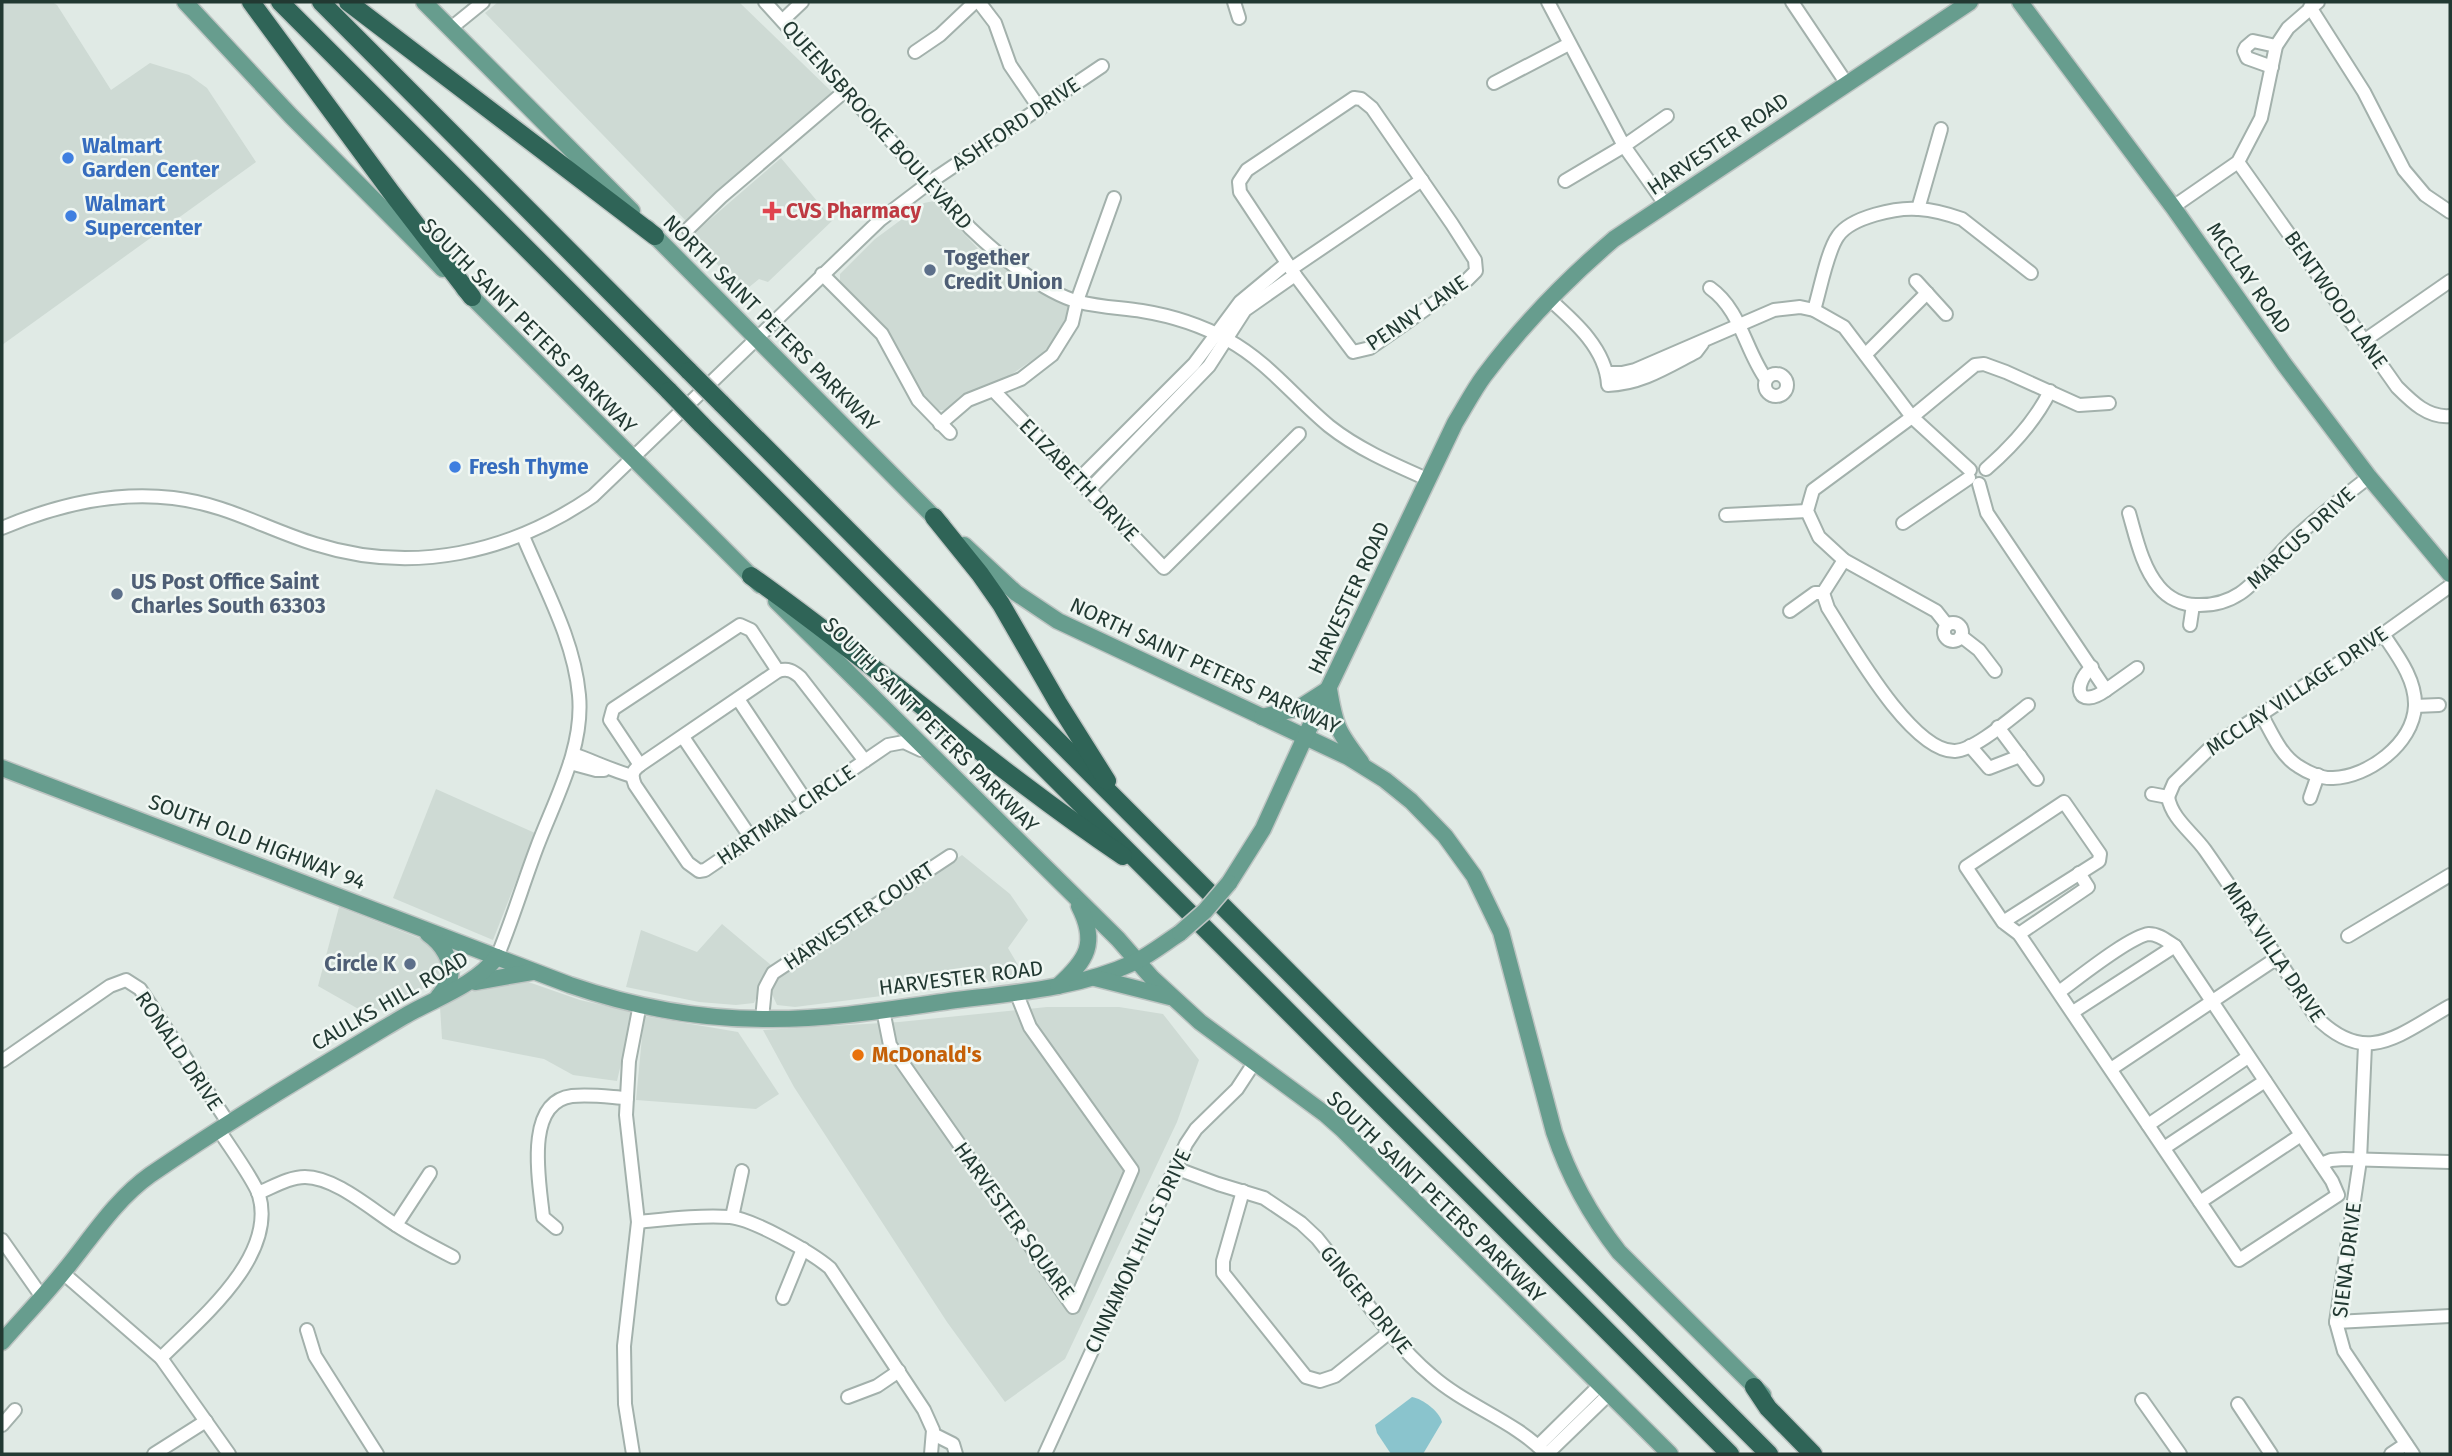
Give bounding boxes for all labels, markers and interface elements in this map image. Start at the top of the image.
street label: QUEENSBROOKE BOULEVARD [776,15,978,235]
street label: ASHFORD DRIVE [947,71,1085,177]
street label: HARVESTER ROAD [1642,87,1794,201]
place label: Walmart Garden Center [82,133,220,183]
marker: Walmart Garden Center [60,150,76,166]
place label: Walmart Supercenter [85,191,203,241]
place label: CVS Pharmacy [786,198,921,224]
marker: CVS Pharmacy [764,203,780,219]
marker: Walmart Supercenter [63,208,79,224]
street label: NORTH SAINT PETERS PARKWAY [657,209,885,437]
street label: SOUTH SAINT PETERS PARKWAY [416,213,642,439]
street label: MCCLAY ROAD [2201,217,2297,339]
street label: BENTWOOD LANE [2279,226,2393,374]
place label: Together Credit Union [944,245,1063,295]
marker: Together Credit Union [922,262,938,278]
street label: PENNY LANE [1361,269,1473,357]
street label: ELIZABETH DRIVE [1014,413,1144,547]
place label: Fresh Thyme [469,454,589,480]
marker: Fresh Thyme [447,459,463,475]
street label: MARCUS DRIVE [2241,481,2361,595]
street label: HARVESTER ROAD [1302,518,1396,678]
place label: US Post Office Saint Charles South 63303 [131,569,326,619]
marker: US Post Office Saint Charles South 63303 [109,586,125,602]
street label: NORTH SAINT PETERS PARKWAY [1066,592,1345,740]
street label: SOUTH SAINT PETERS PARKWAY [818,612,1044,838]
street label: MCCLAY VILLAGE DRIVE [2201,620,2393,762]
street label: HARTMAN CIRCLE [712,759,860,871]
street label: SOUTH OLD HIGHWAY 94 [145,789,369,895]
street label: HARVESTER COURT [779,856,939,976]
street label: MIRA VILLA DRIVE [2217,877,2331,1027]
street label: CAULKS HILL ROAD [307,946,473,1056]
place label: Circle K [324,951,397,977]
street label: HARVESTER ROAD [877,955,1045,1001]
marker: Circle K [402,956,418,972]
street label: RONALD DRIVE [130,986,228,1116]
place label: McDonald's [872,1042,982,1068]
marker: McDonald's [850,1047,866,1063]
street label: SOUTH SAINT PETERS PARKWAY [1321,1086,1551,1309]
street label: HARVESTER SQUARE [948,1137,1080,1305]
street label: CINNAMON HILLS DRIVE [1079,1145,1197,1357]
street label: SIENA DRIVE [2327,1201,2367,1319]
street label: GINGER DRIVE [1314,1241,1418,1359]

